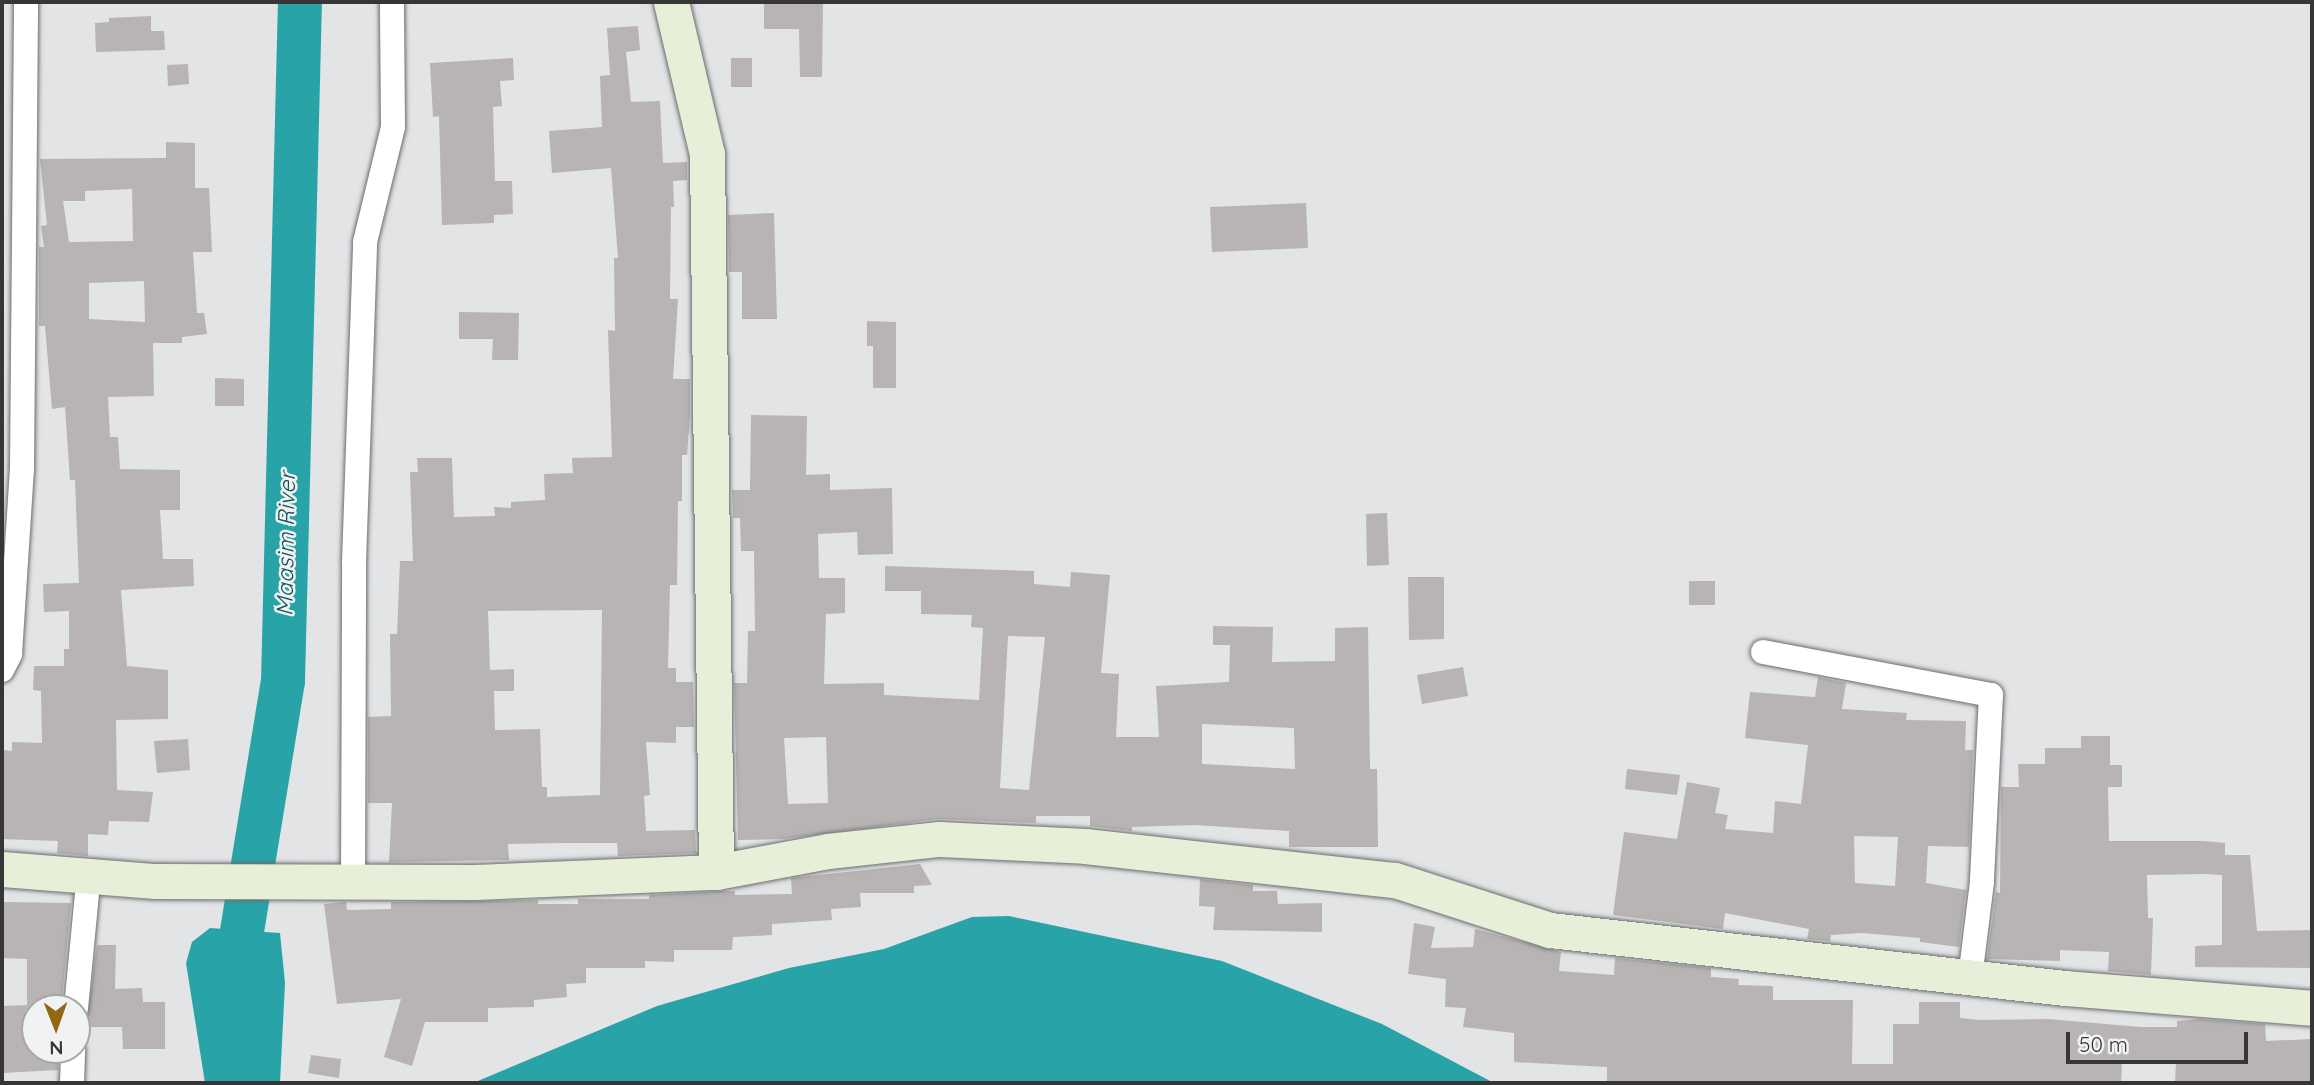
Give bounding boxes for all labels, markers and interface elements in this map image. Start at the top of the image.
water label: Maasim River [271,472,301,616]
north arrow [21,994,91,1064]
scale bar [2069,1018,2251,1062]
text: 50 m [2079,1031,2128,1057]
text: N [49,1036,64,1060]

